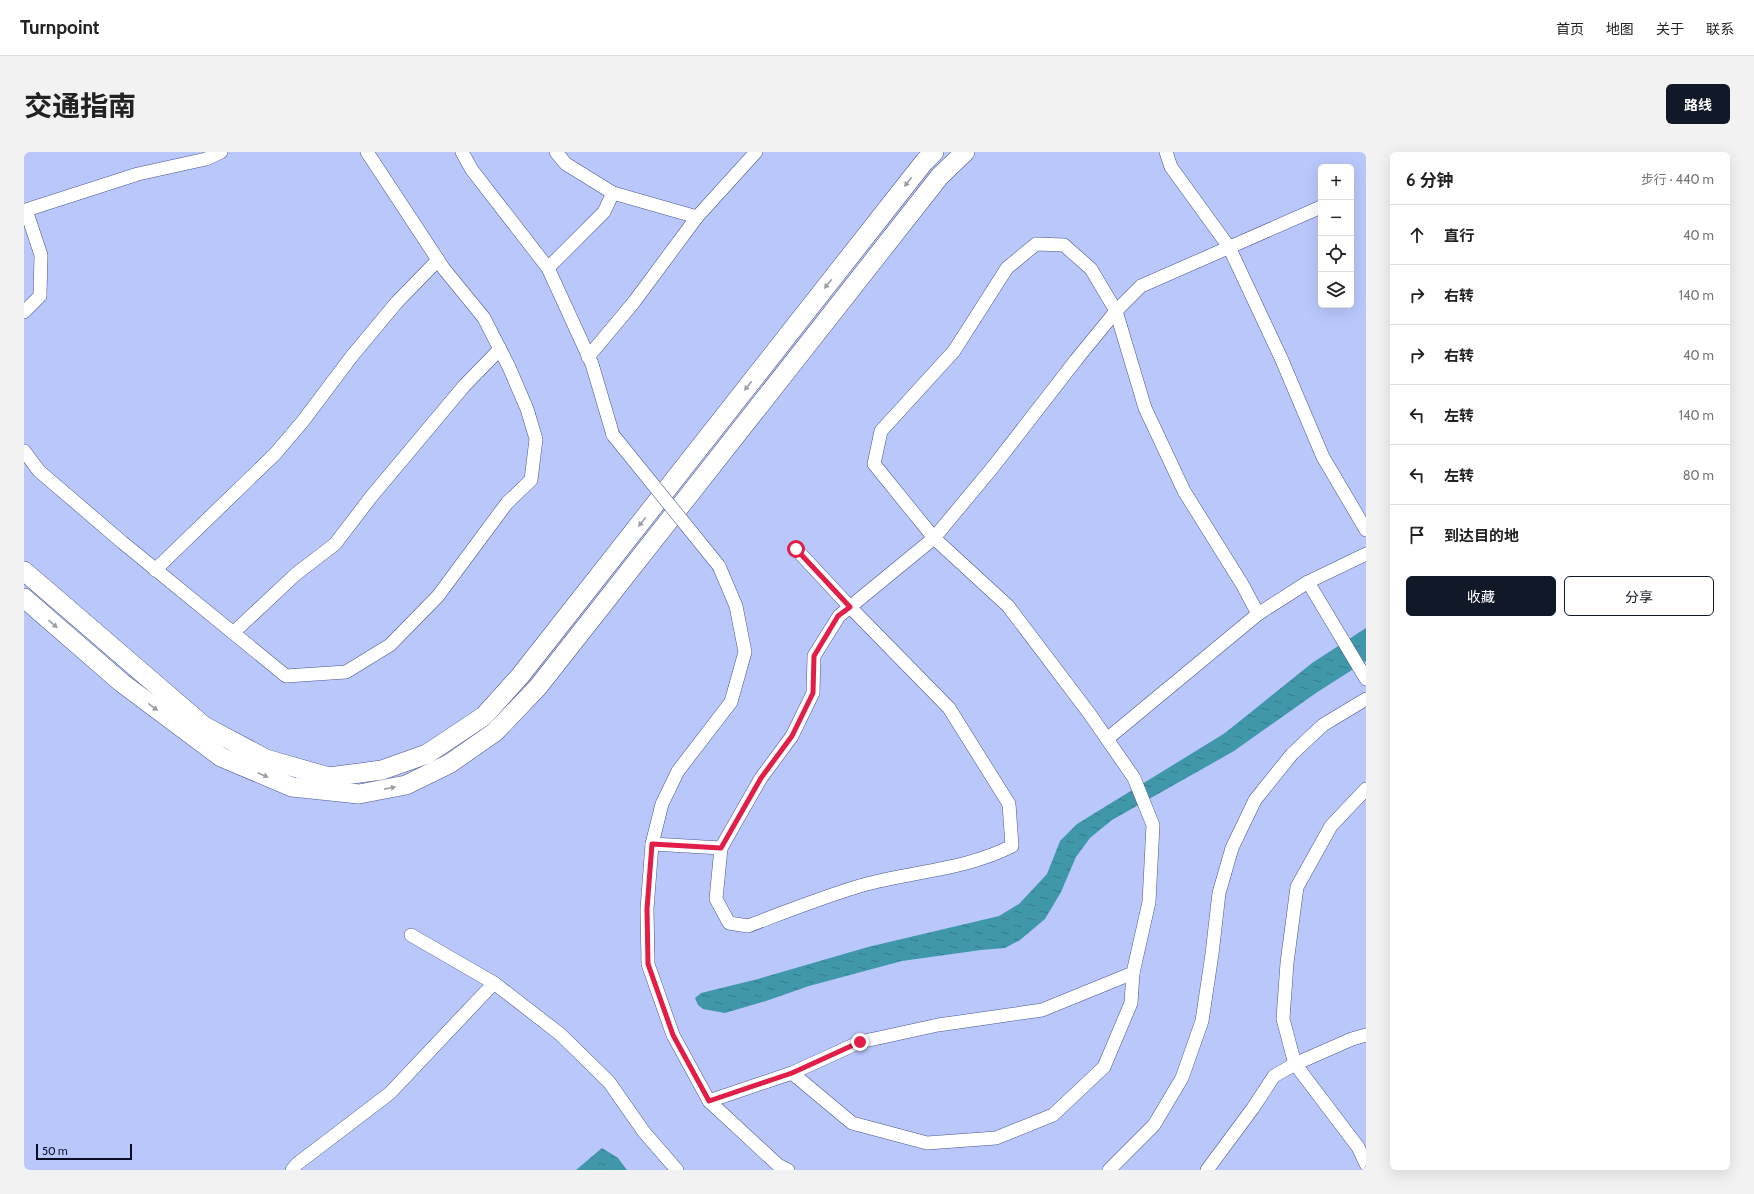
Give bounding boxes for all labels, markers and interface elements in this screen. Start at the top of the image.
text: Turnpoint [20,16,99,39]
text: 首页 [1556,20,1584,38]
text: 地图 [1606,20,1634,38]
text: 关于 [1656,20,1684,38]
text: 联系 [1706,20,1734,38]
button: 路线 [1666,84,1730,124]
text: 交通指南 [24,89,136,123]
map controls [1318,164,1354,308]
button: + [1318,164,1354,200]
text: 6 分钟 [1406,170,1453,190]
text: 步行 · 440 m [1641,171,1714,187]
one-way arrow [904,176,913,187]
button: − [1318,200,1354,236]
icon: ahead [1406,224,1428,246]
text: 直行 [1444,227,1474,245]
text: 40 m [1683,227,1714,243]
button: locate [1318,236,1354,272]
button: layers [1318,272,1354,308]
one-way arrow [824,278,832,289]
icon: right [1406,284,1428,306]
text: 右转 [1444,287,1474,305]
text: 140 m [1679,287,1714,303]
icon: right [1406,344,1428,366]
text: 右转 [1444,347,1474,365]
text: 40 m [1683,347,1714,363]
one-way arrow [744,381,752,392]
icon: left [1406,404,1428,426]
text: 左转 [1444,407,1474,425]
text: 140 m [1679,407,1714,423]
icon: left [1406,464,1428,486]
text: 左转 [1444,467,1474,485]
text: 80 m [1683,467,1714,483]
one-way arrow [637,516,646,527]
icon: arrive [1406,524,1428,546]
text: 到达目的地 [1444,527,1519,545]
route start [787,540,805,558]
button: 收藏 [1406,576,1556,616]
button: 分享 [1564,576,1714,616]
one-way arrow [48,619,59,628]
one-way arrow [148,703,159,711]
one-way arrow [257,772,269,778]
one-way arrow [384,785,396,791]
route end [851,1033,869,1051]
scale bar [36,1142,132,1161]
text: 50 m [42,1144,68,1158]

